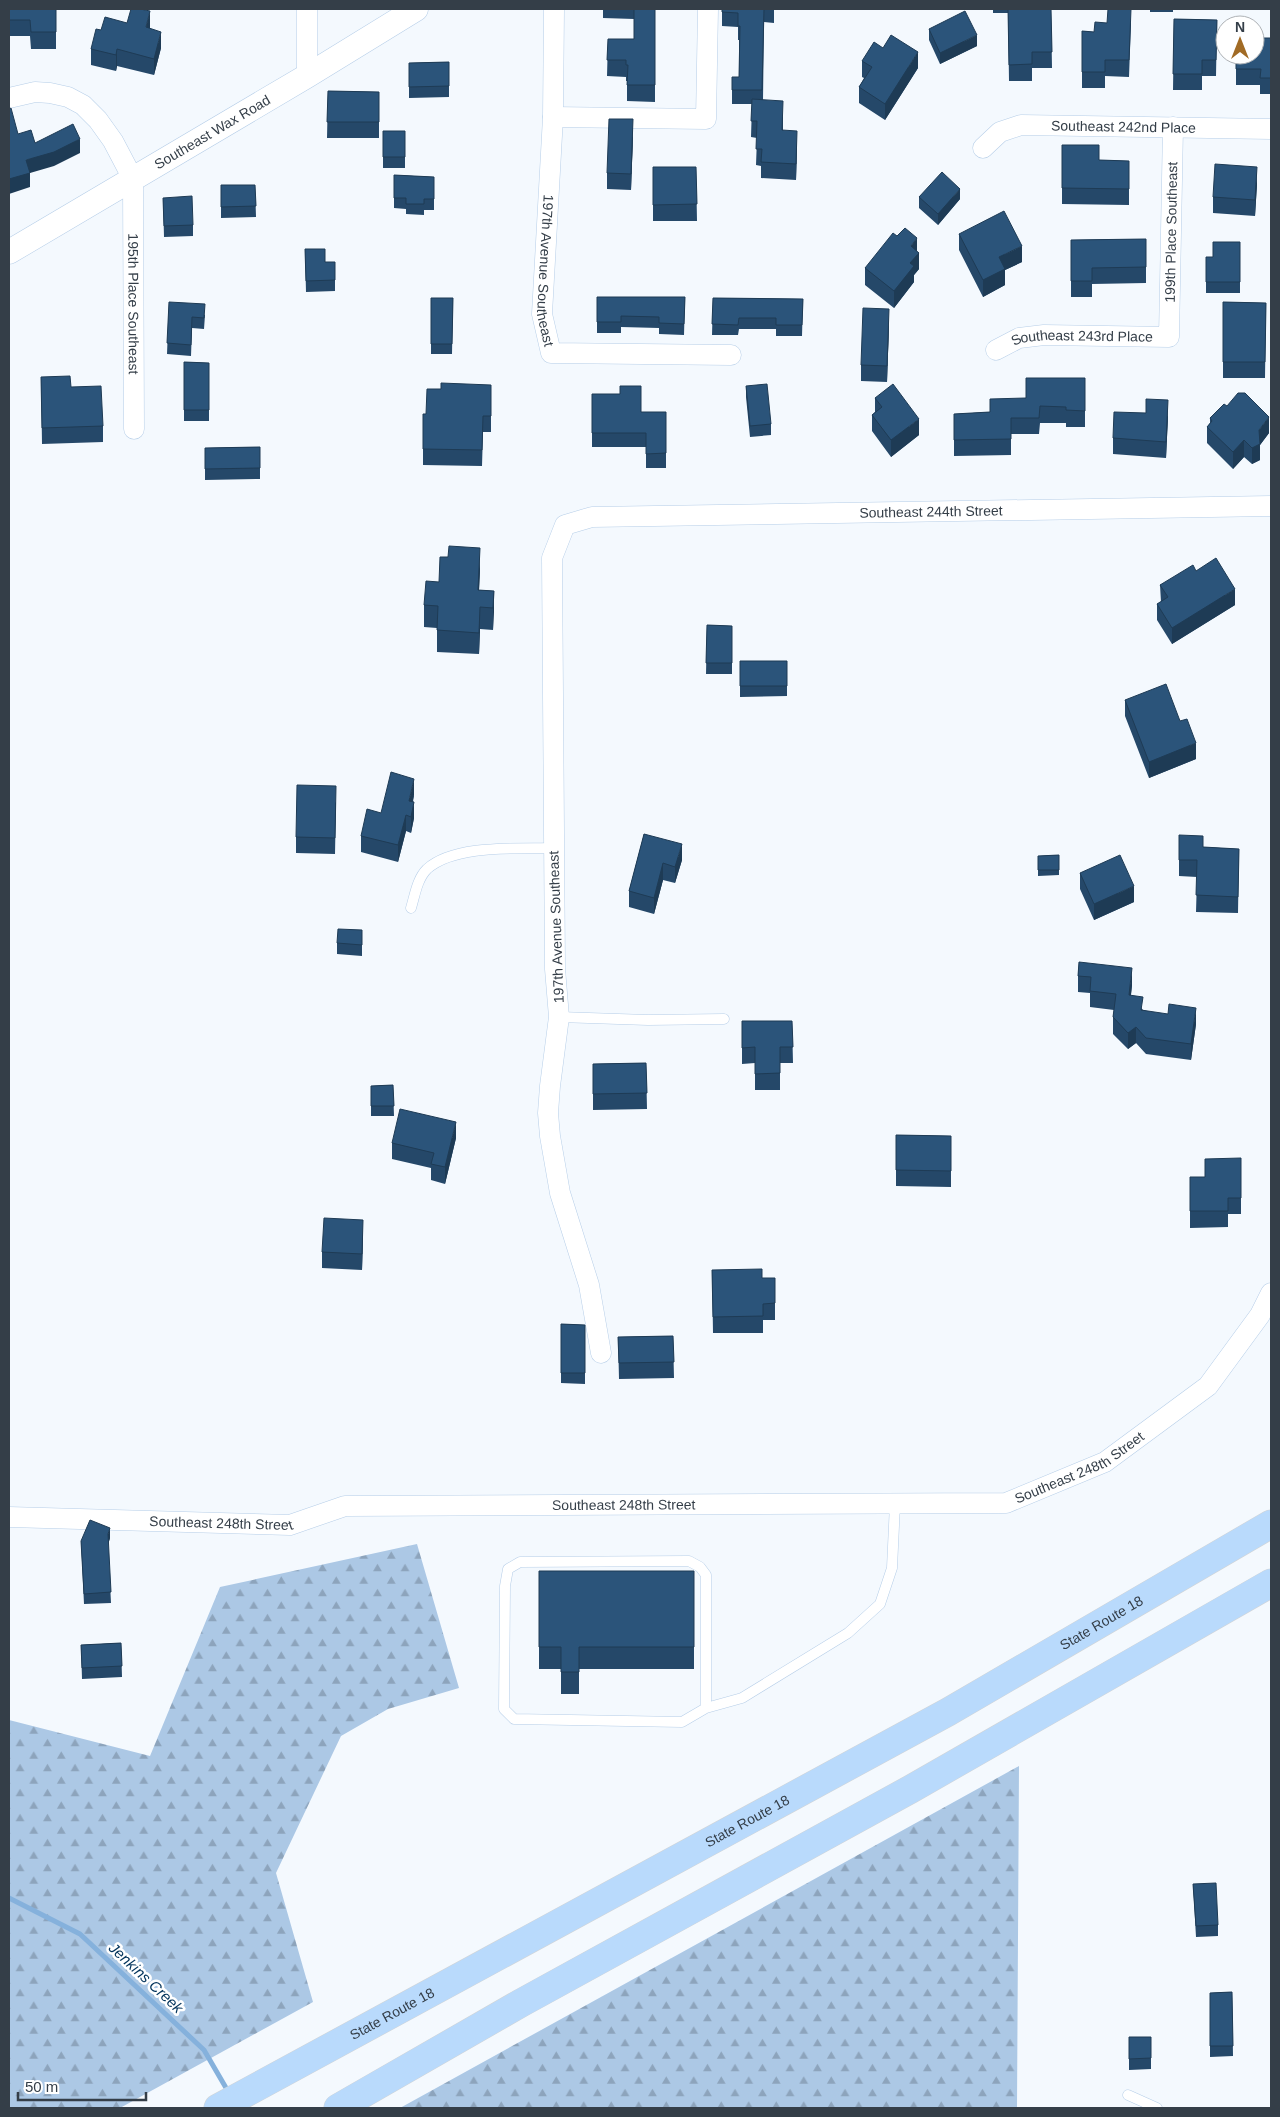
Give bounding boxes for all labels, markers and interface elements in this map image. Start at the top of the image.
north arrow [1215,15,1265,65]
text: N [1235,19,1245,35]
street label: Southeast Wax Road [151,92,273,172]
street label: Southeast 242nd Place [1051,117,1196,136]
street label: 199th Place Southeast [1162,161,1180,303]
street label: 197th Avenue Southeast [534,194,557,348]
street label: 195th Place Southeast [125,233,142,375]
street label: Southeast 243rd Place [1008,327,1153,349]
street label: Southeast 244th Street [859,502,1003,521]
street label: 197th Avenue Southeast [545,851,567,1003]
street label: Southeast 248th Street [1012,1428,1147,1507]
street label: Southeast 248th Street [552,1496,696,1513]
street label: Southeast 248th Street [149,1513,295,1533]
street label: State Route 18 [1057,1592,1146,1653]
street label: State Route 18 [702,1792,792,1850]
water label: Jenkins Creek [105,1938,188,2017]
street label: State Route 18 [347,1984,437,2043]
scale bar [18,2070,145,2102]
text: 50 m [25,2078,58,2095]

